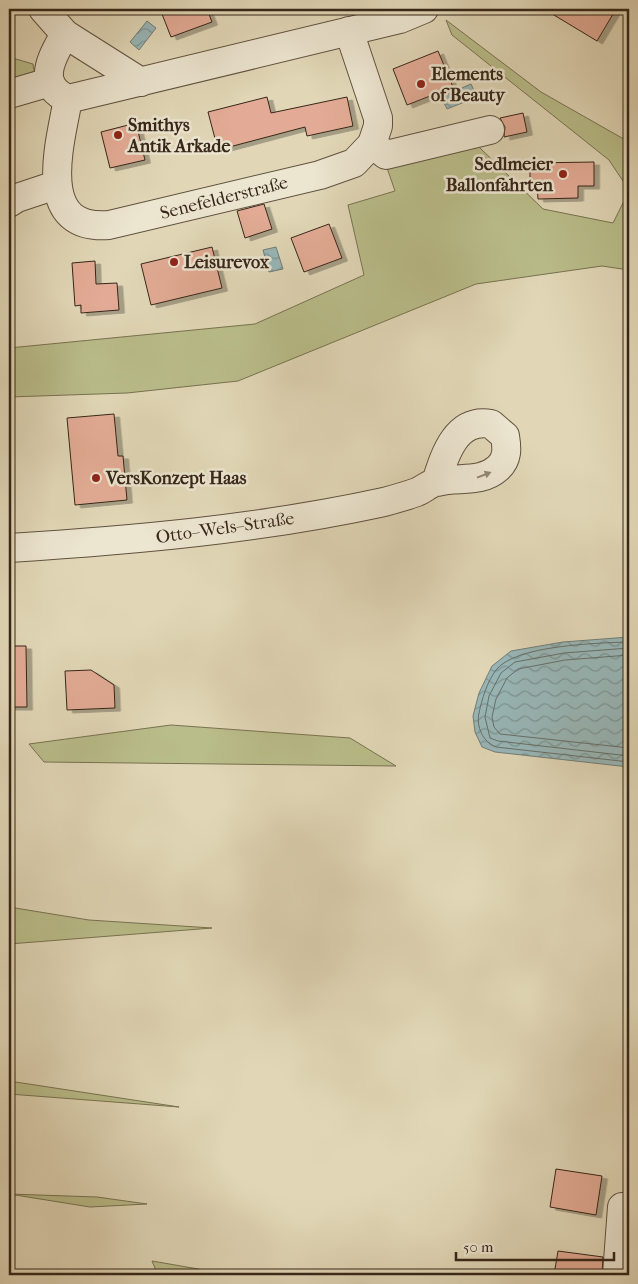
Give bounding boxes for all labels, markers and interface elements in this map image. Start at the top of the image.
place label: Elements of Beauty [431,64,506,106]
marker: Elements of Beauty [415,78,427,90]
place label: Smithys Antik Arkade [127,115,230,157]
marker: Smithys Antik Arkade [112,129,124,141]
place label: Sedlmeier Ballonfahrten [446,154,554,196]
marker: Sedlmeier Ballonfahrten [557,168,569,180]
street label: Senefelderstraße [158,172,290,224]
place label: Leisurevox [184,252,270,273]
marker: Leisurevox [168,256,180,268]
place label: VersKonzept Haas [105,468,247,489]
one-way arrow [477,471,492,479]
marker: VersKonzept Haas [90,472,102,484]
street label: Otto–Wels–Straße [155,508,296,548]
scale bar [456,1229,613,1261]
text: 50 m [463,1238,494,1256]

